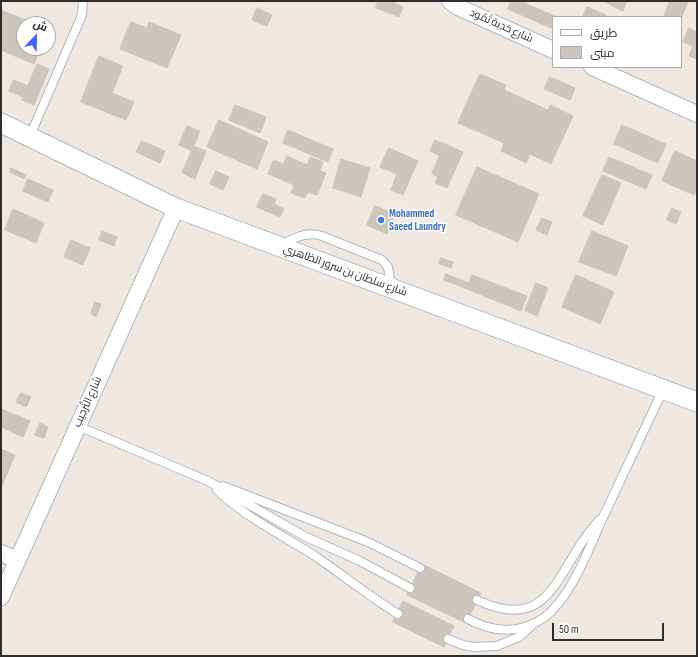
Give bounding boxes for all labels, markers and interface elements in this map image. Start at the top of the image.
street label: شارع حَدبة ثَمُود [467,6,535,46]
north arrow [16,16,56,56]
legend [552,16,682,68]
text: ش [31,17,50,34]
text: طريق [590,26,617,41]
text: مبنى [590,46,615,61]
place label: Mohammed Saeed Laundry [389,207,446,233]
marker: Mohammed Saeed Laundry [376,215,386,225]
street label: شارع سلطان بن سرور الظاهري [281,242,409,300]
street label: شارع التَّرحِيب [71,375,105,429]
scale bar [554,615,666,641]
text: 50 m [559,622,579,637]

